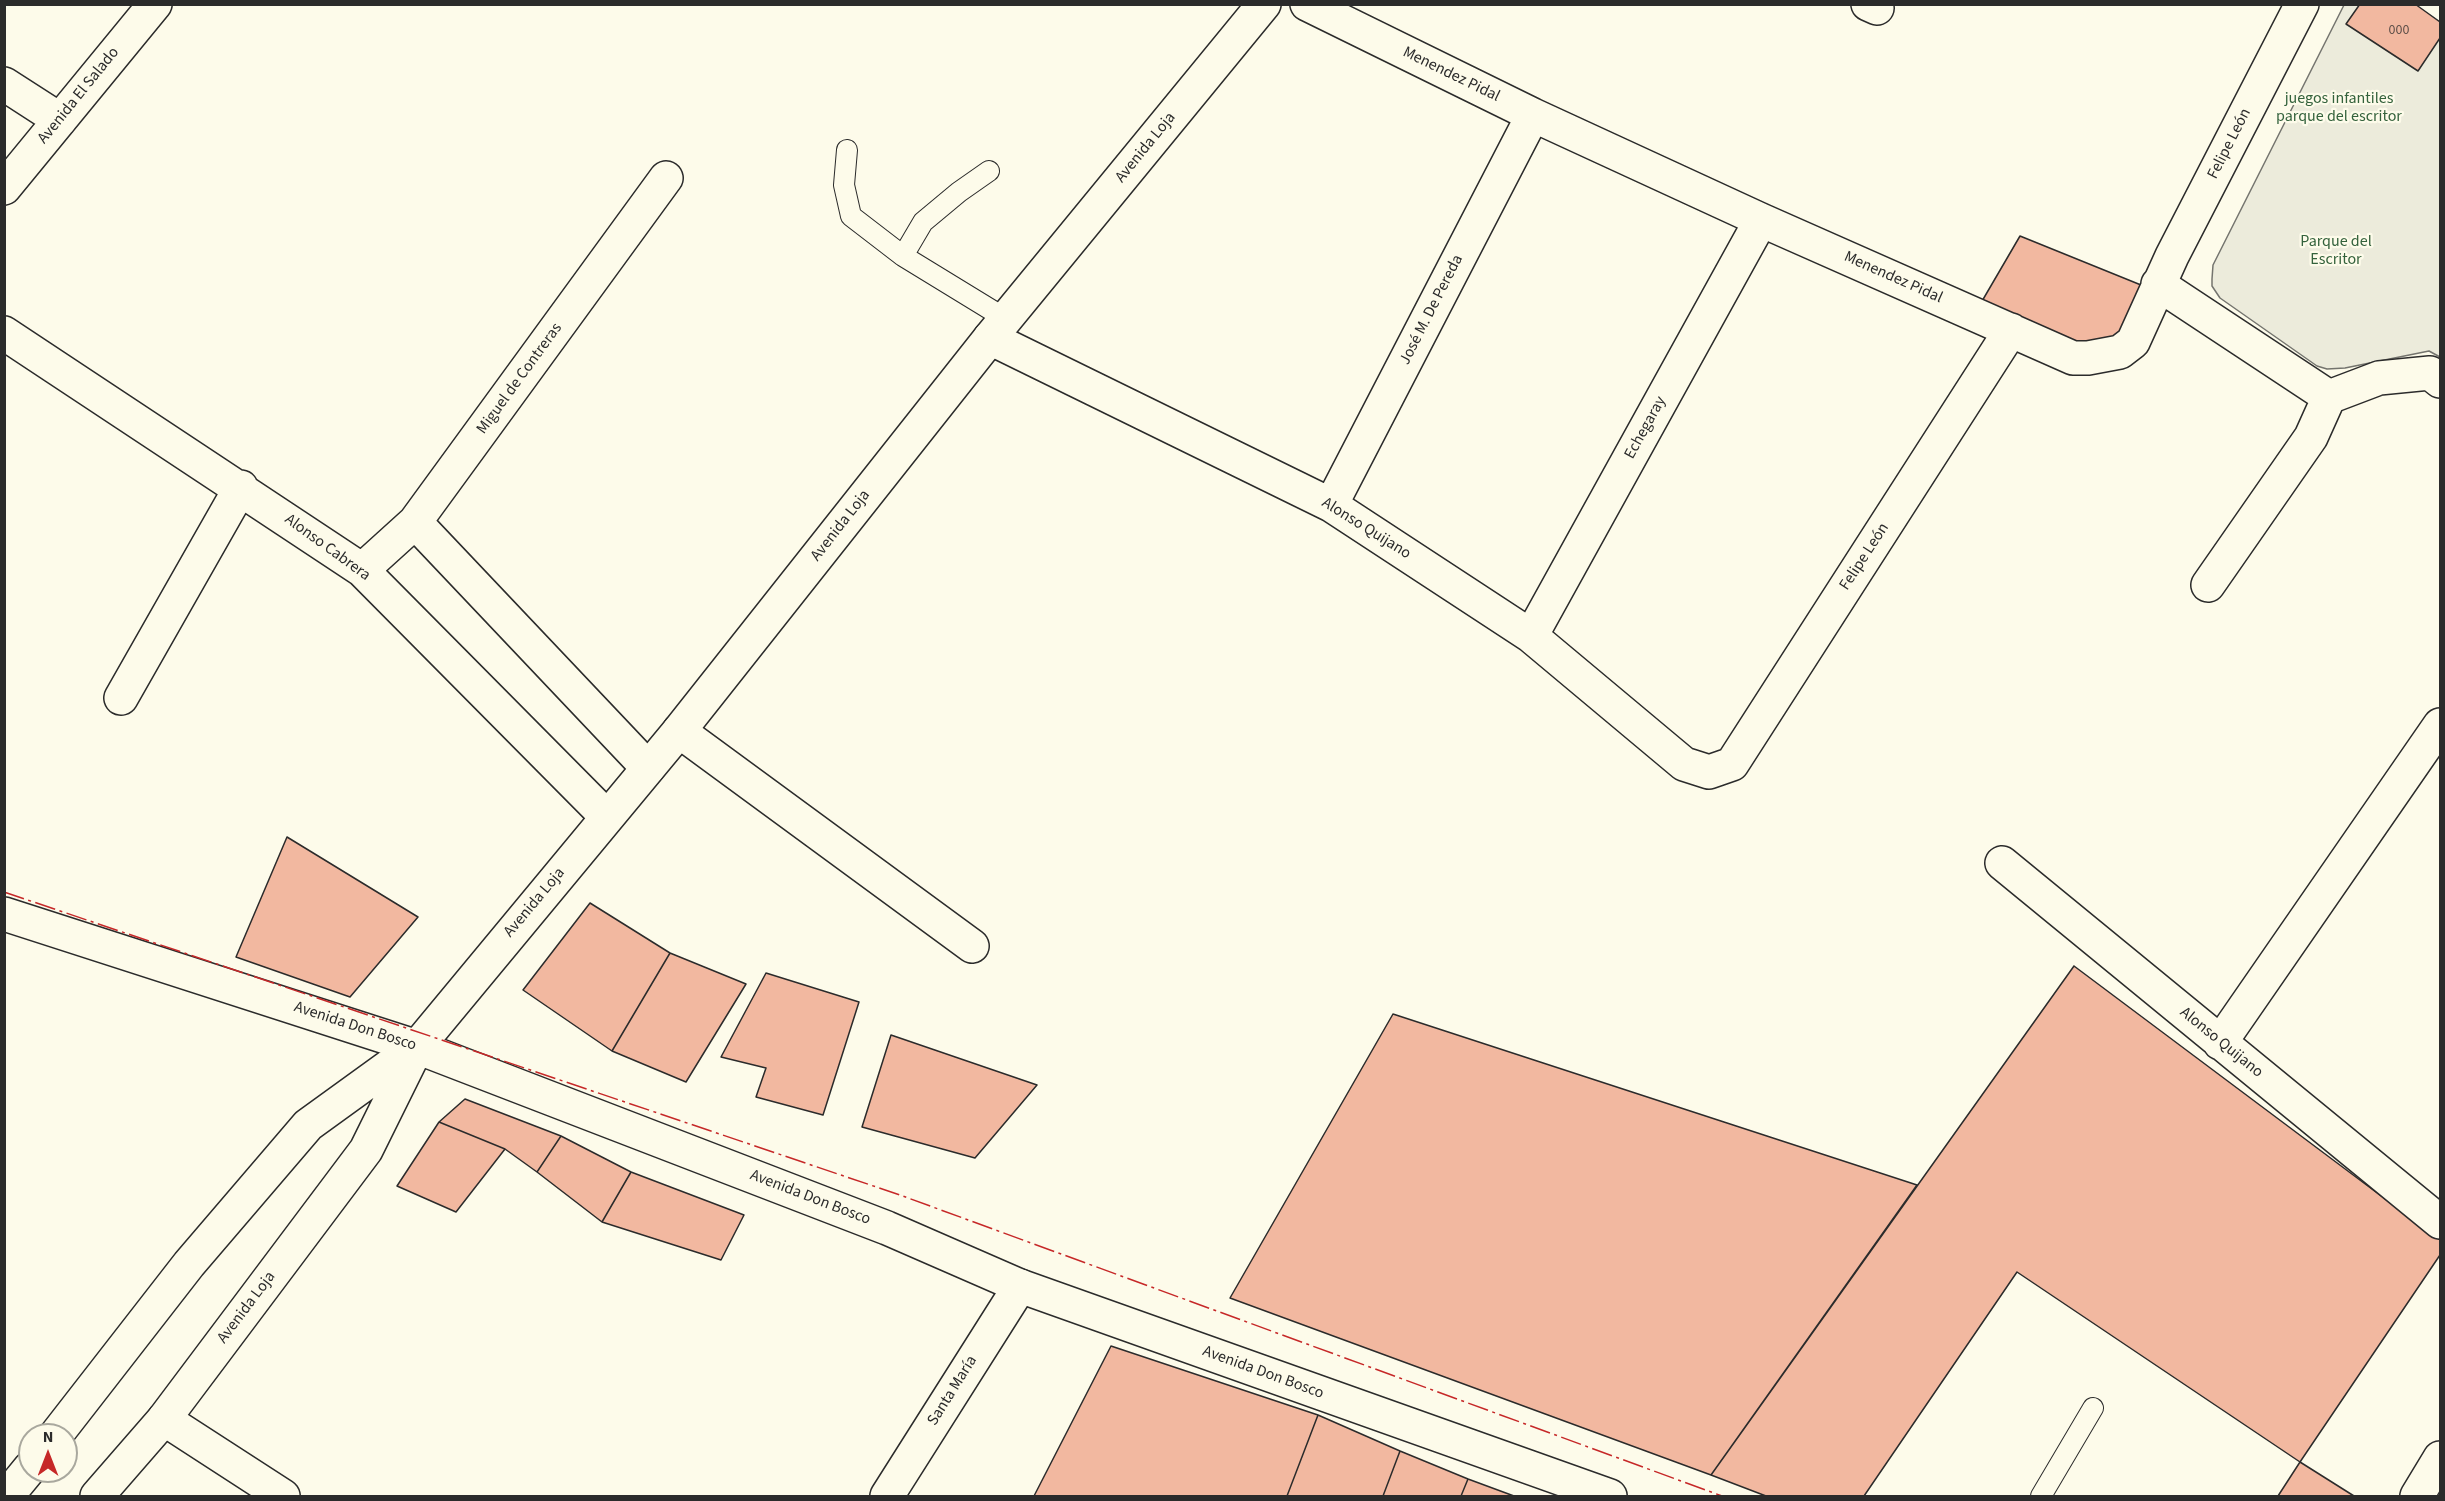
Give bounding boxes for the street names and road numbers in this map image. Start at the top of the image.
street label: Menendez Pidal [1399,43,1503,107]
street label: Avenida El Salado [34,44,124,148]
street label: Felipe León [2204,106,2256,182]
street label: Avenida Loja [1112,109,1180,187]
street label: Menendez Pidal [1841,248,1945,308]
street label: José M. De Pereda [1396,252,1468,368]
street label: Miguel de Contreras [473,320,567,438]
street label: Echegaray [1621,393,1671,463]
street label: Avenida Loja [807,487,875,565]
street label: Alonso Quijano [1318,494,1414,564]
street label: Alonso Cabrera [280,510,374,586]
street label: Felipe León [1836,520,1894,594]
street label: Avenida Loja [500,864,570,942]
street label: Avenida Don Bosco [291,998,419,1056]
street label: Alonso Quijano [2176,1004,2266,1082]
street label: Avenida Don Bosco [747,1166,873,1230]
street label: Avenida Loja [214,1268,280,1348]
street label: Avenida Don Bosco [1200,1342,1326,1404]
street label: Santa María [924,1352,982,1430]

